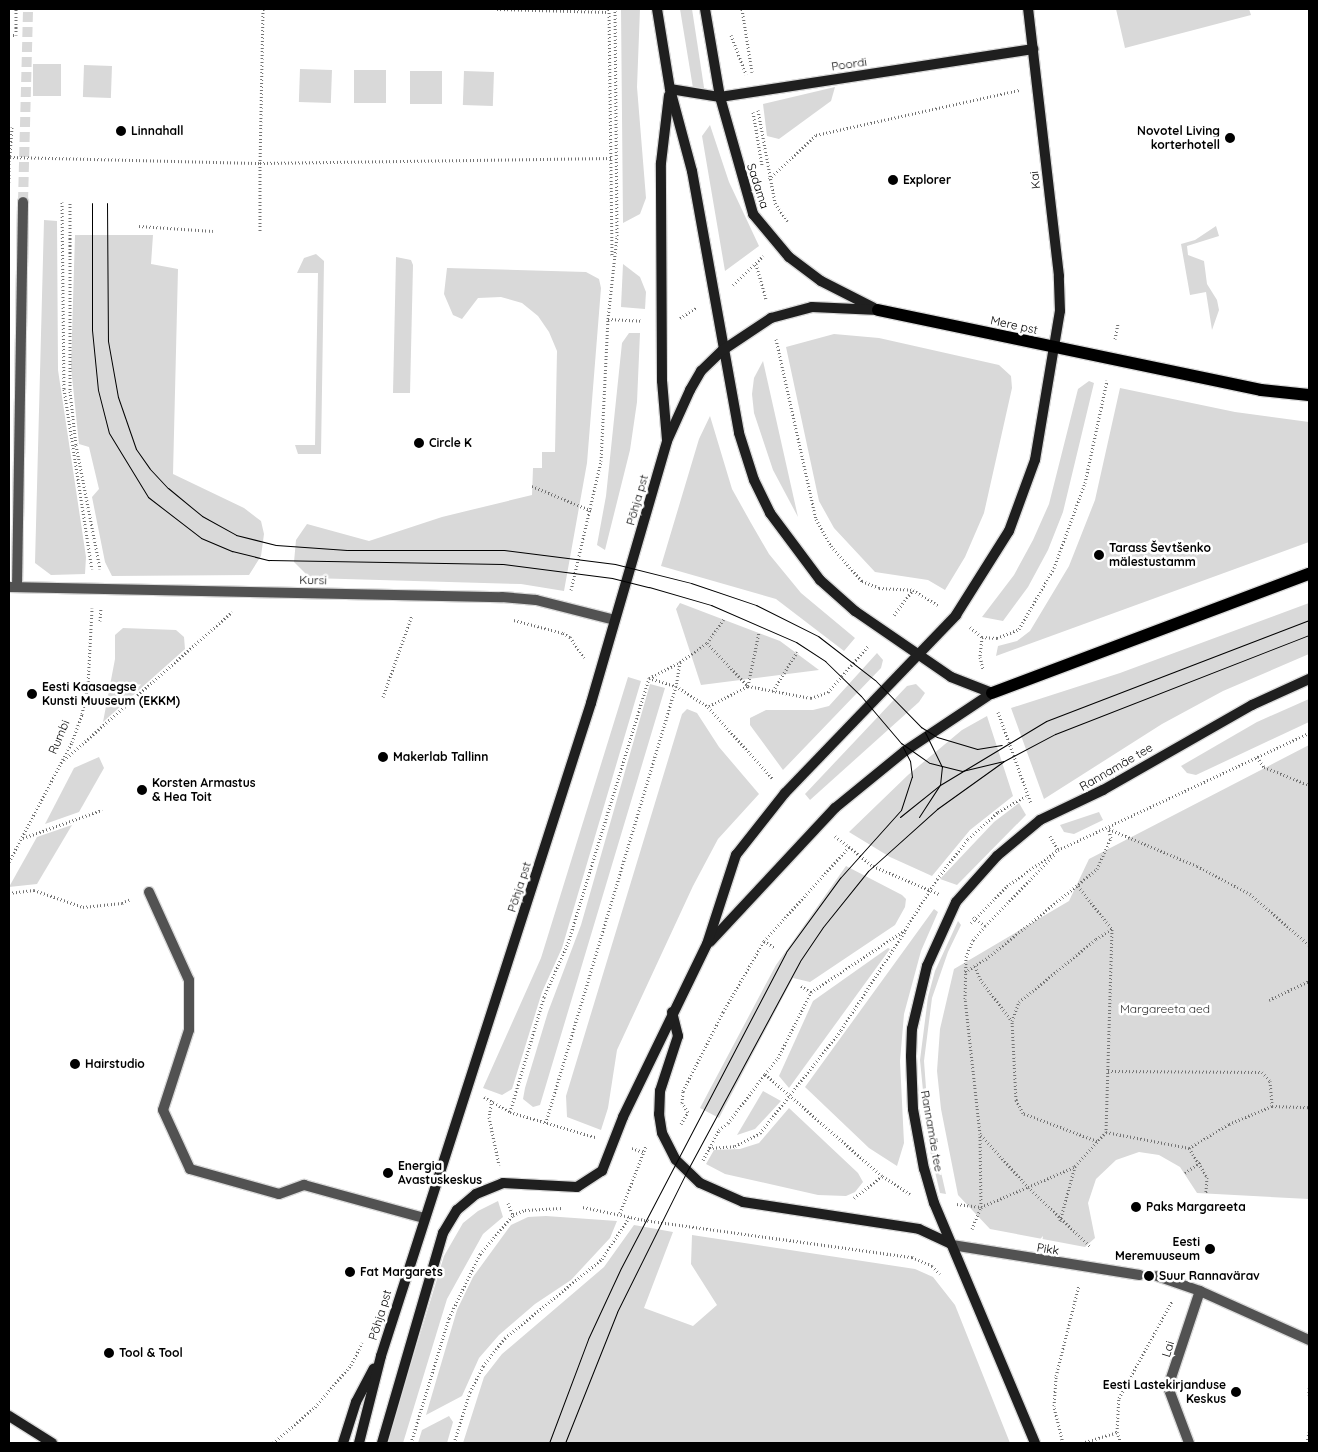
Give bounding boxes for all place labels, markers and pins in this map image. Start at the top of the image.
place label: Linnahall [131,124,183,138]
place label: Novotel Living korterhotell [1137,124,1220,152]
marker: Linnahall [115,125,127,137]
marker: Novotel Living korterhotell [1224,132,1236,144]
place label: Explorer [903,173,951,187]
marker: Explorer [887,174,899,186]
place label: Circle K [429,436,472,450]
marker: Circle K [413,437,425,449]
place label: Tarass Ševtšenko mälestustamm [1109,541,1211,569]
marker: Tarass Ševtšenko mälestustamm [1093,549,1105,561]
place label: Eesti Kaasaegse Kunsti Muuseum (EKKM) [42,680,180,708]
marker: Eesti Kaasaegse Kunsti Muuseum (EKKM) [26,688,38,700]
place label: Makerlab Tallinn [393,750,488,764]
marker: Makerlab Tallinn [377,751,389,763]
place label: Korsten Armastus & Hea Toit [152,776,256,804]
marker: Korsten Armastus & Hea Toit [136,784,148,796]
place label: Hairstudio [85,1057,145,1071]
marker: Hairstudio [69,1058,81,1070]
place label: Energia Avastuskeskus [398,1159,482,1187]
marker: Energia Avastuskeskus [382,1167,394,1179]
place label: Paks Margareeta [1146,1200,1246,1214]
marker: Paks Margareeta [1130,1201,1142,1213]
place label: Eesti Meremuuseum [1115,1235,1200,1263]
marker: Eesti Meremuuseum [1204,1243,1216,1255]
place label: Fat Margarets [360,1265,443,1279]
marker: Fat Margarets [344,1266,356,1278]
place label: Suur Rannavärav [1159,1269,1260,1283]
marker: Suur Rannavärav [1143,1270,1155,1282]
place label: Tool & Tool [119,1346,183,1360]
marker: Tool & Tool [103,1347,115,1359]
place label: Eesti Lastekirjanduse Keskus [1103,1378,1226,1406]
marker: Eesti Lastekirjanduse Keskus [1230,1386,1242,1398]

